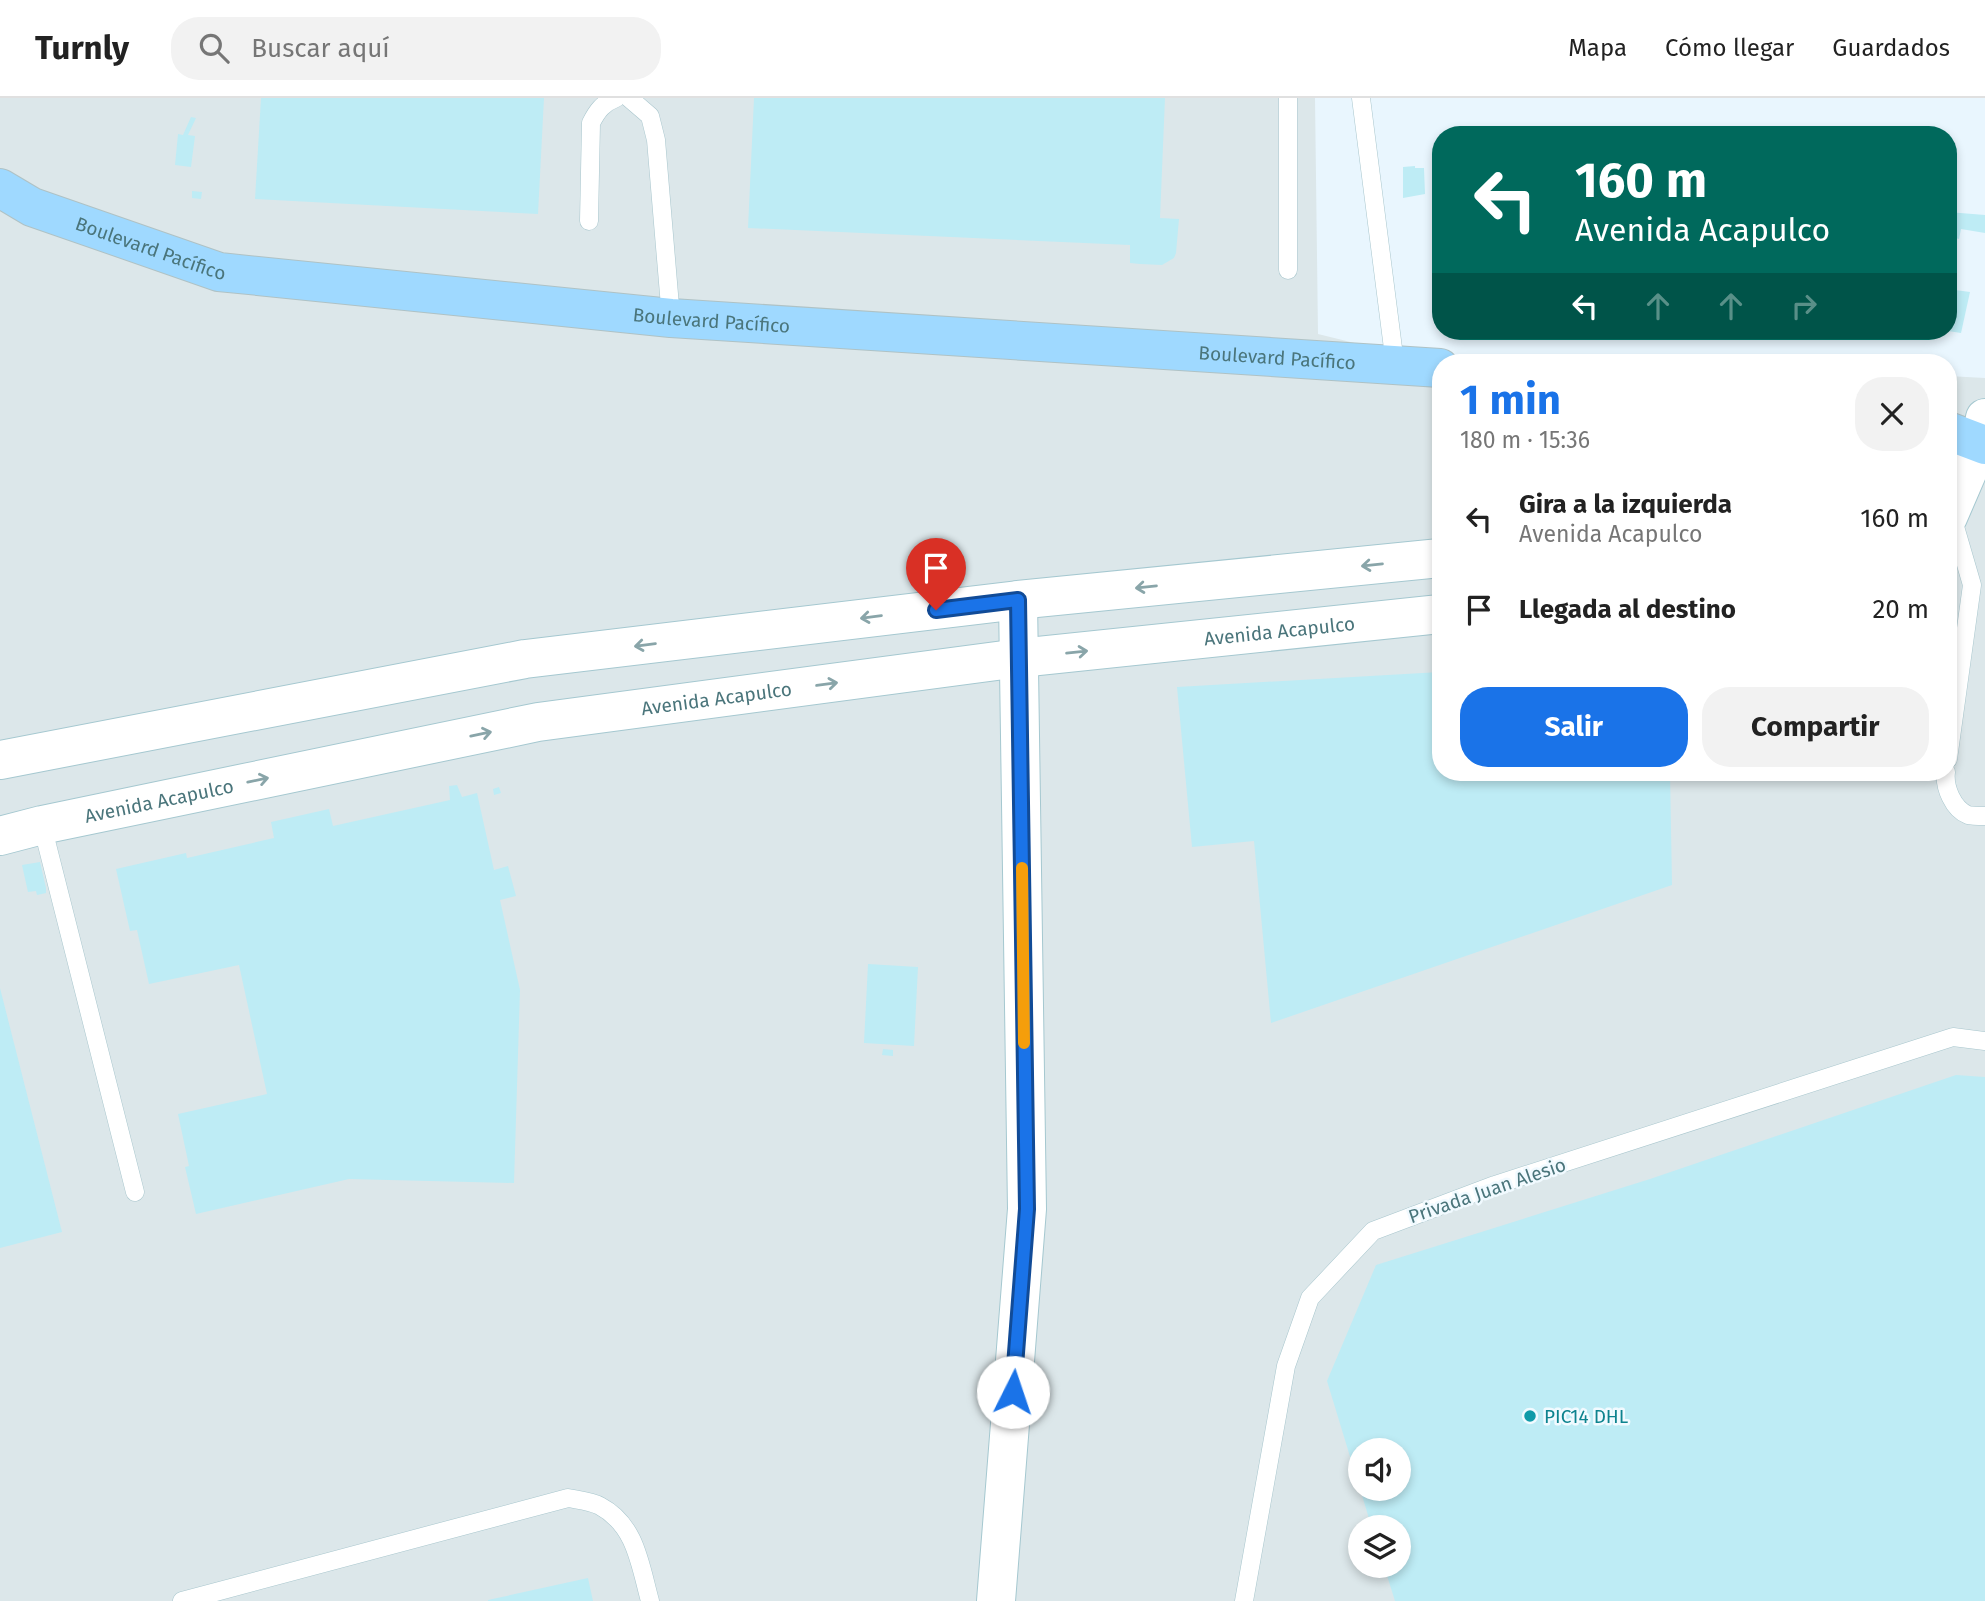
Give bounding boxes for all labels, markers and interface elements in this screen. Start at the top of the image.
search box [171,17,661,80]
text: Turnly [35,28,129,68]
icon: search [195,29,233,67]
text: Buscar aquí [251,33,390,64]
text: Mapa [1568,34,1627,62]
text: Cómo llegar [1665,34,1794,62]
text: Guardados [1832,34,1950,62]
text: 160 m [1575,151,1707,210]
icon: left [1460,154,1551,245]
text: Avenida Acapulco [1575,211,1830,249]
street label: Boulevard Pacífico [72,212,227,285]
icon: left [1566,287,1604,325]
icon: ahead [1639,287,1677,325]
icon: ahead [1712,287,1750,325]
icon: right [1785,287,1823,325]
street label: Boulevard Pacífico [632,303,791,338]
street label: Boulevard Pacífico [1198,341,1357,375]
text: 1 min [1460,375,1561,425]
button: close [1855,377,1929,451]
text: 180 m · 15:36 [1460,426,1590,454]
text: Gira a la izquierda [1519,489,1732,520]
icon: left [1460,500,1498,538]
text: 160 m [1860,503,1929,534]
text: Avenida Acapulco [1519,520,1702,548]
pin [906,538,966,610]
icon: arrive [917,549,955,587]
one-way arrow [1362,559,1384,572]
one-way arrow [1135,581,1158,594]
icon: arrive [1460,591,1498,629]
text: Llegada al destino [1519,594,1736,625]
text: 20 m [1872,594,1929,625]
one-way arrow [860,611,883,624]
street label: Avenida Acapulco [1203,612,1356,651]
one-way arrow [634,638,657,651]
one-way arrow [1065,646,1088,659]
street label: Avenida Acapulco [640,677,793,720]
one-way arrow [815,677,838,690]
button: Salir [1460,687,1688,767]
button: Compartir [1702,687,1929,767]
one-way arrow [469,726,492,740]
one-way arrow [246,773,269,787]
street label: Avenida Acapulco [83,775,236,828]
street label: Privada Juan Alesio [1405,1153,1569,1228]
position arrow [976,1355,1050,1429]
place label: PIC14 DHL [1544,1405,1629,1428]
marker: PIC14 DHL [1522,1408,1538,1424]
map controls [1348,1438,1411,1578]
button: sound [1348,1438,1411,1501]
button: layers [1348,1515,1411,1578]

